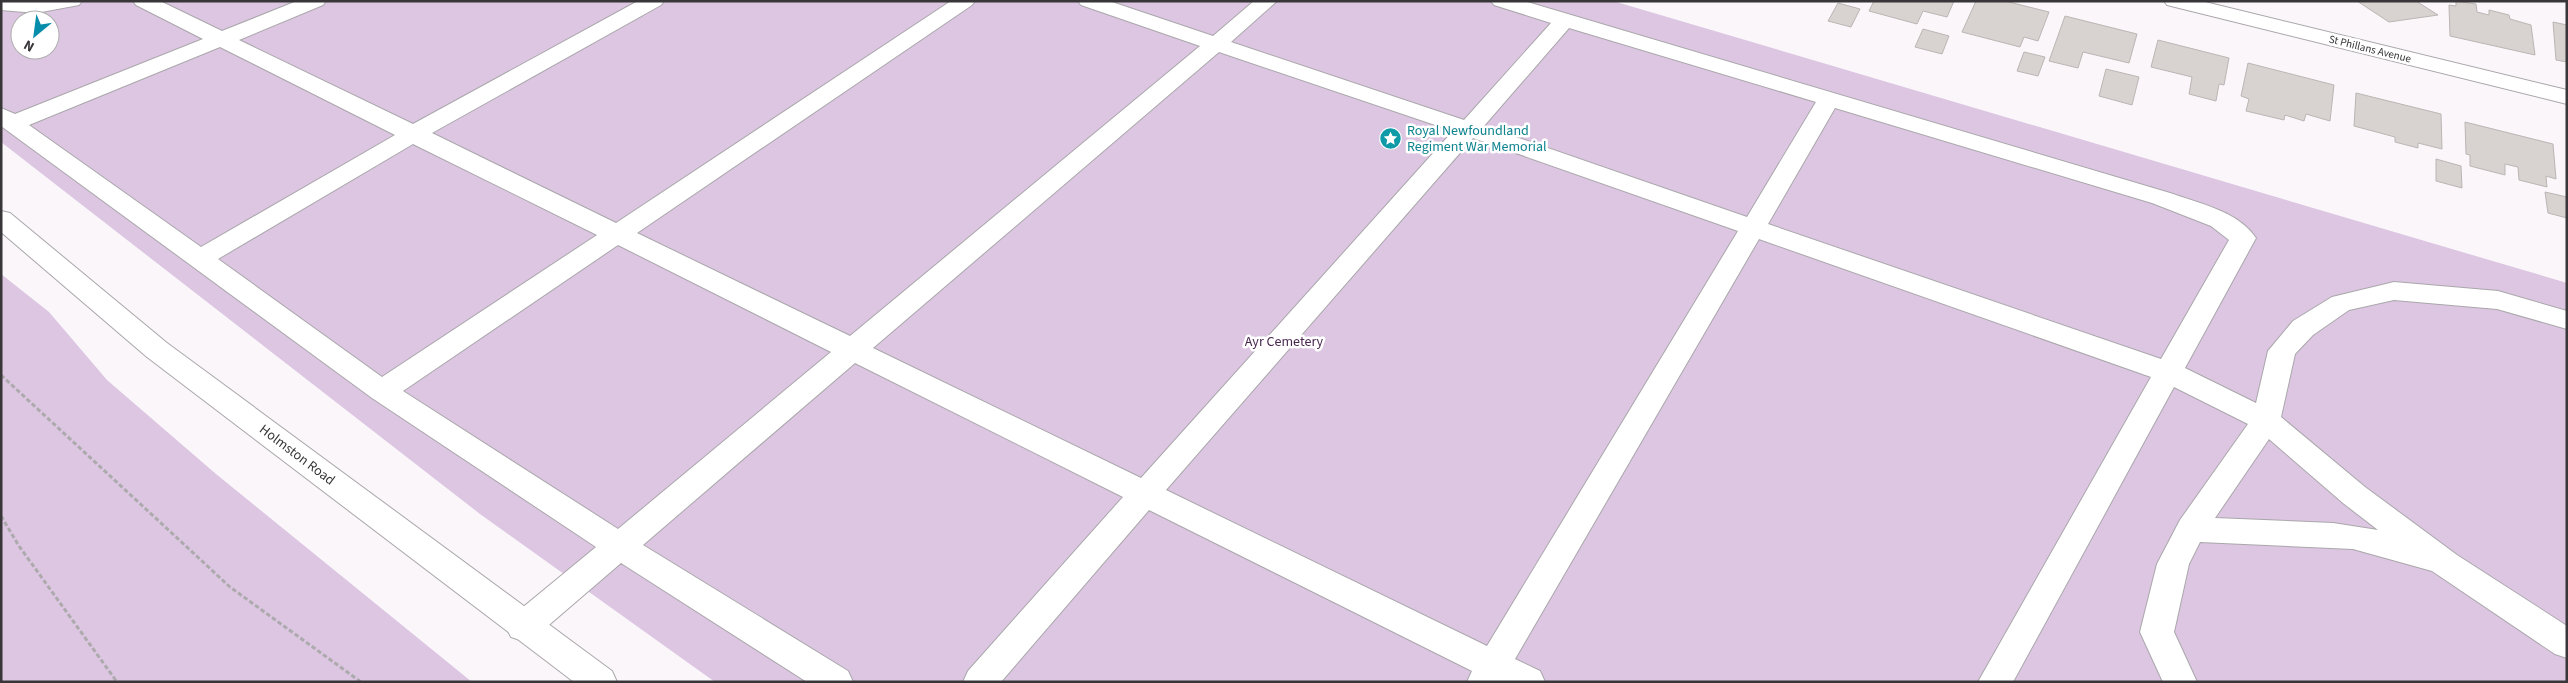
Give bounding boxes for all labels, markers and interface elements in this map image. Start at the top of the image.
north arrow [10,10,60,60]
street label: St Phillans Avenue [2327,32,2413,67]
text: N [20,34,38,56]
place label: Royal Newfoundland Regiment War Memorial [1407,121,1547,157]
place icon: Royal Newfoundland Regiment War Memorial [1379,127,1403,151]
park label: Ayr Cemetery [1245,332,1324,352]
street label: Holmston Road [255,420,339,490]

